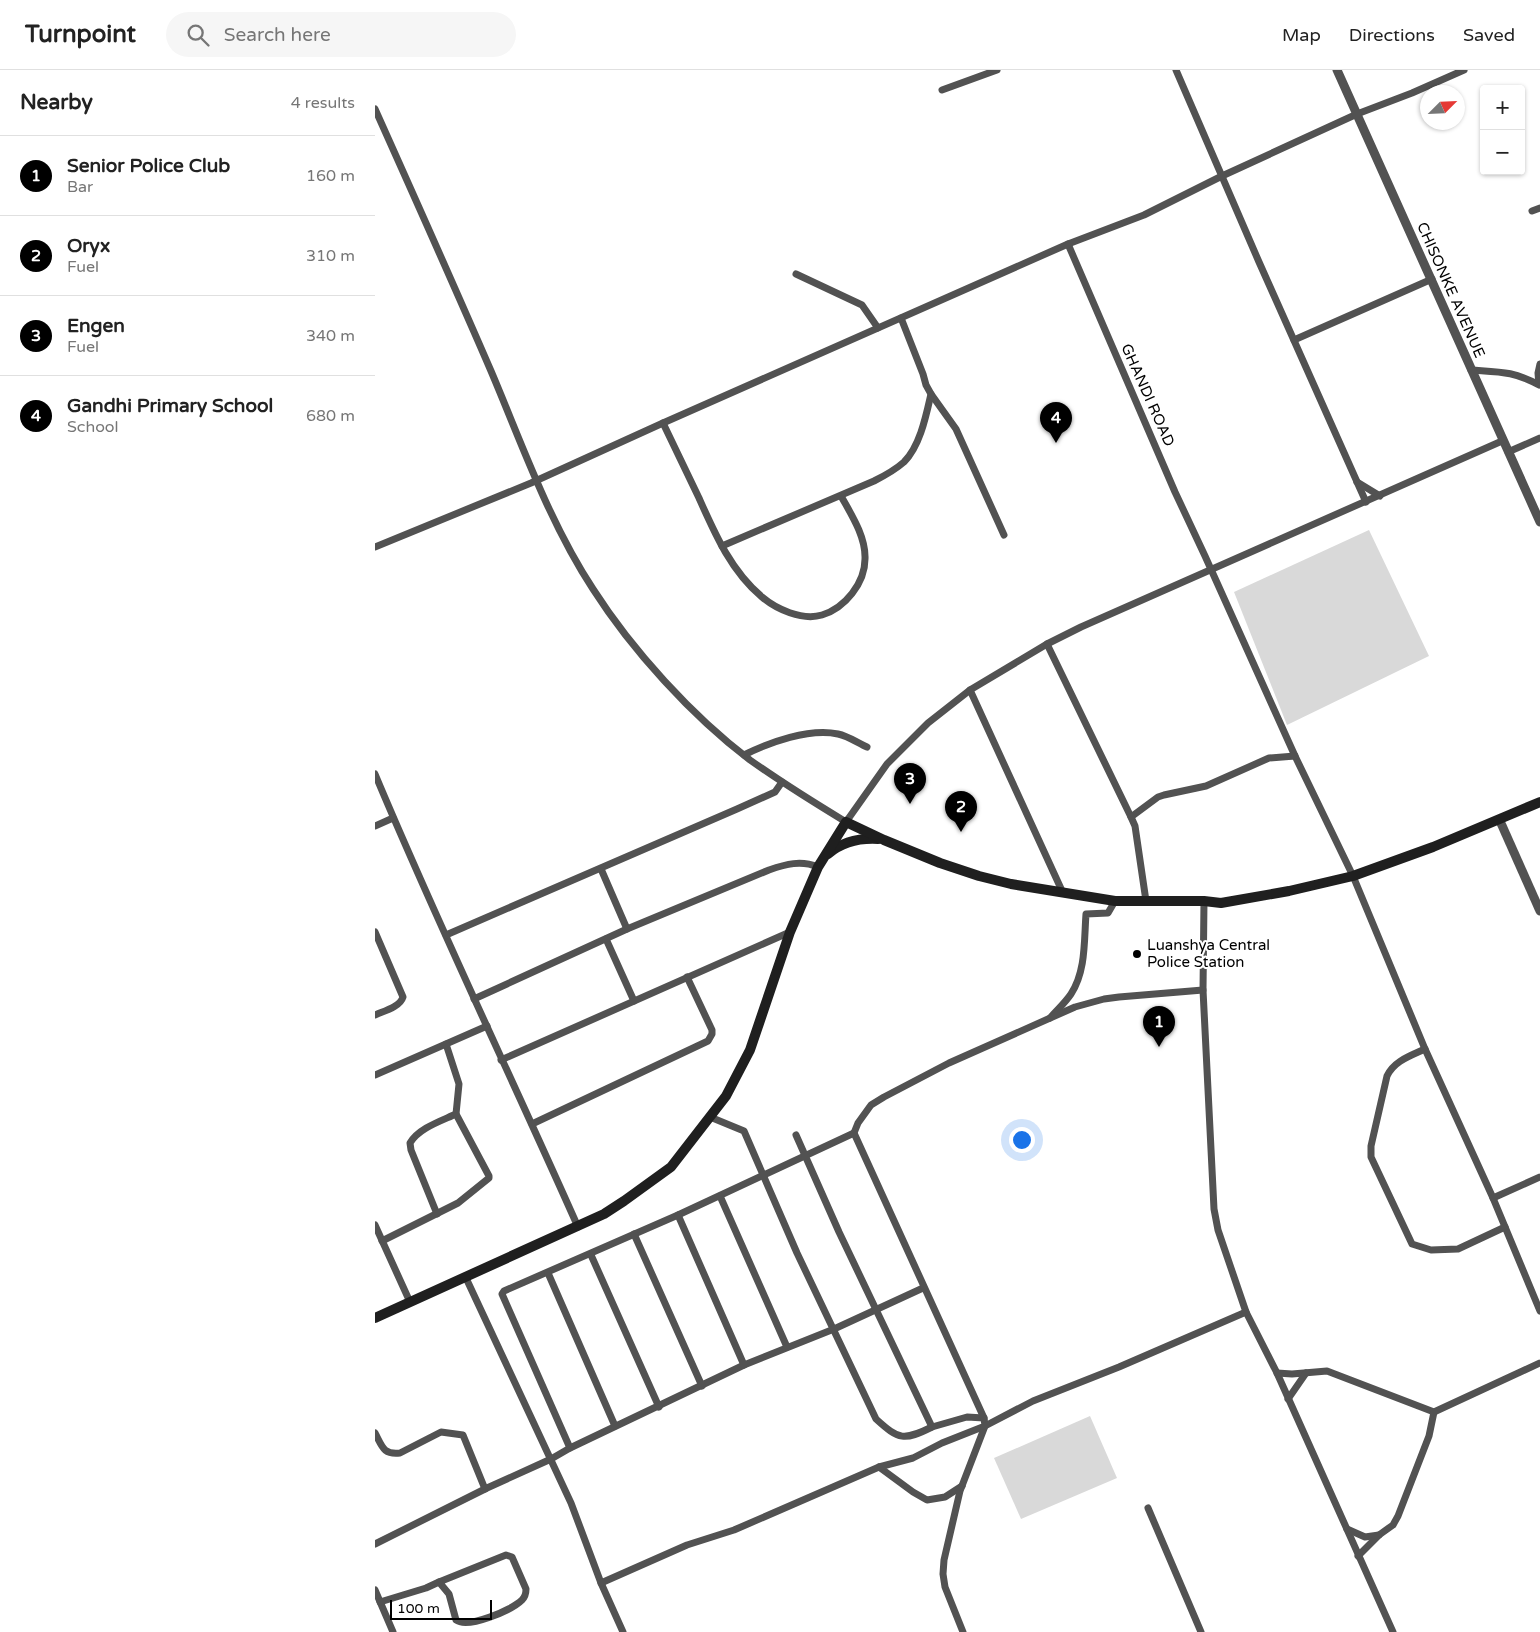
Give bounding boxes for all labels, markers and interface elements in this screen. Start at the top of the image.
search box [166,12,516,57]
text: Turnpoint [25,20,136,49]
icon: search [184,21,212,49]
text: Search here [224,24,331,46]
text: Map [1282,24,1321,46]
text: Directions [1349,24,1435,46]
text: Saved [1463,24,1515,46]
north arrow [1420,85,1465,130]
map controls [1480,85,1525,175]
button: + [1480,85,1525,130]
text: Nearby [20,90,93,115]
text: 4 results [291,93,355,113]
button: − [1480,130,1525,175]
text: Senior Police Club [67,155,230,177]
text: 1 [31,166,41,186]
text: 160 m [306,166,355,186]
text: Bar [67,177,93,197]
street label: CHISONKE AVENUE [1413,219,1489,361]
text: Oryx [67,235,110,257]
text: 2 [31,246,41,266]
text: 310 m [306,246,355,266]
text: Fuel [67,257,99,277]
text: Engen [67,315,125,337]
text: 3 [31,326,41,346]
text: 340 m [306,326,355,346]
text: Fuel [67,337,99,357]
street label: GHANDI ROAD [1117,341,1179,449]
text: Gandhi Primary School [67,395,273,417]
pin: 4 [1040,402,1072,443]
text: 4 [31,406,41,426]
text: 680 m [306,406,355,426]
text: School [67,417,119,437]
pin: 3 [894,763,926,804]
pin: 2 [945,791,977,832]
place label: Luanshya Central Police Station [1147,936,1270,971]
marker: Luanshya Central Police Station [1131,948,1143,960]
pin: 1 [1143,1006,1175,1047]
your location [1009,1127,1035,1153]
scale bar [390,1597,493,1620]
text: 100 m [397,1600,440,1617]

